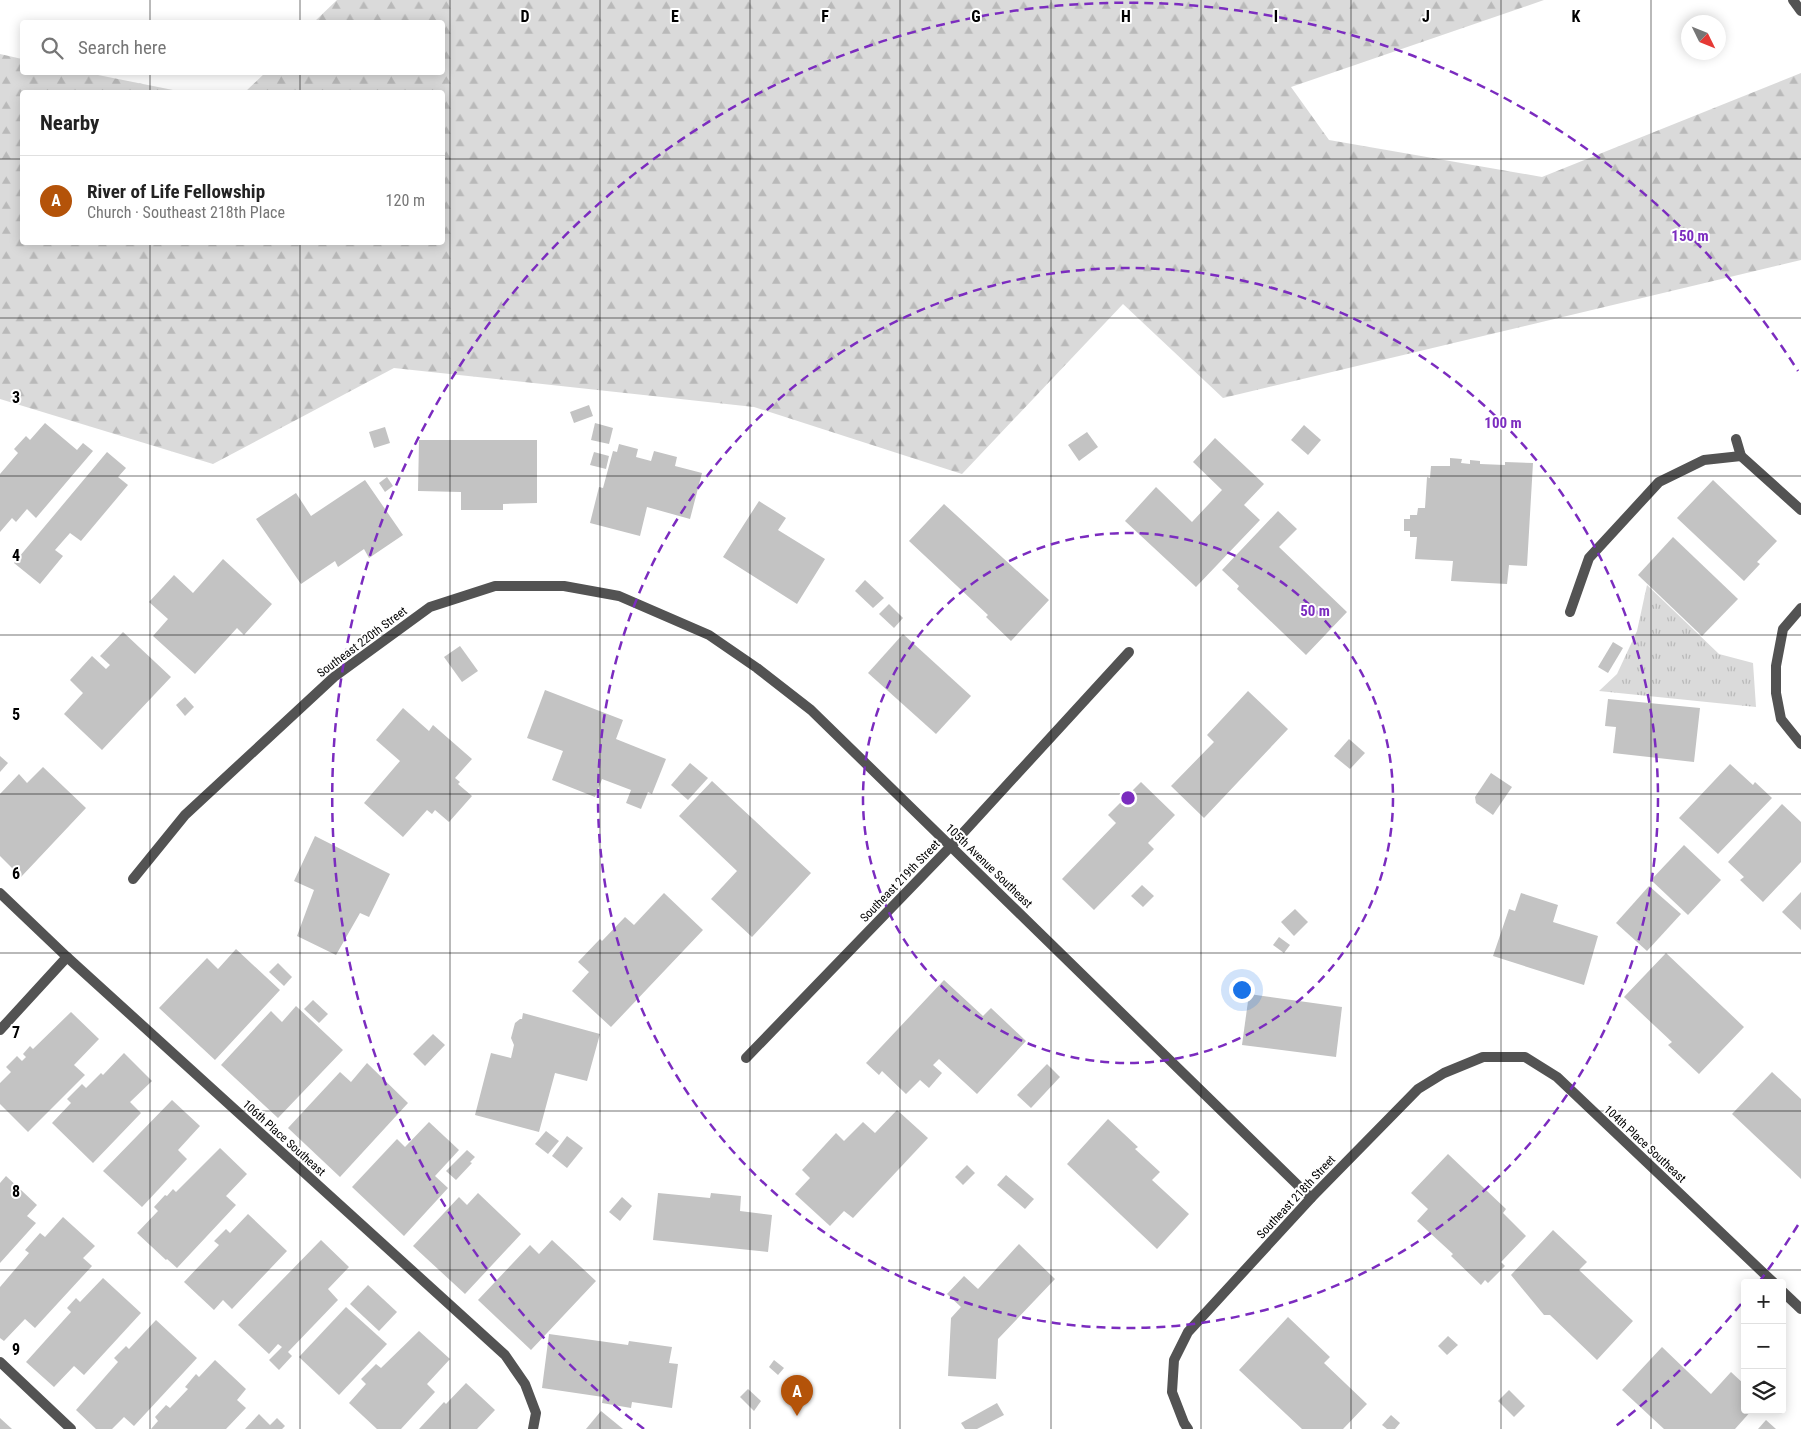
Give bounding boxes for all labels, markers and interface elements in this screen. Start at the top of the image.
text: D [520,7,530,26]
text: E [671,7,679,26]
text: F [821,7,829,26]
text: G [971,7,981,26]
text: H [1121,7,1131,26]
text: I [1274,7,1278,26]
text: J [1422,7,1430,26]
text: K [1572,7,1581,26]
north arrow [1681,15,1726,60]
search box [20,20,445,75]
icon: search [38,34,66,62]
text: Search here [78,36,166,59]
text: Nearby [40,111,99,135]
text: River of Life Fellowship [87,180,265,203]
text: A [51,191,61,210]
text: 120 m [386,191,425,210]
text: Church · Southeast 218th Place [87,203,285,222]
text: 150 m [1671,227,1709,245]
text: 3 [12,388,20,407]
text: 100 m [1484,414,1522,432]
text: 4 [12,546,20,565]
text: 50 m [1300,602,1330,620]
street label: Southeast 220th Street [314,603,410,680]
text: 5 [12,705,20,724]
centre of rings [1119,789,1137,807]
street label: 105th Avenue Southeast [943,821,1036,911]
street label: Southeast 219th Street [857,837,943,925]
text: 6 [12,864,20,883]
your location [1229,977,1255,1003]
text: 7 [12,1023,20,1042]
street label: 106th Place Southeast [240,1097,329,1179]
street label: 104th Place Southeast [1601,1102,1689,1186]
street label: Southeast 218th Street [1254,1152,1338,1241]
text: 8 [12,1182,20,1201]
map controls [1741,1279,1786,1414]
button: + [1741,1279,1786,1324]
button: − [1741,1324,1786,1369]
text: 9 [12,1340,20,1359]
button: layers [1741,1369,1786,1414]
pin: A [781,1375,813,1416]

